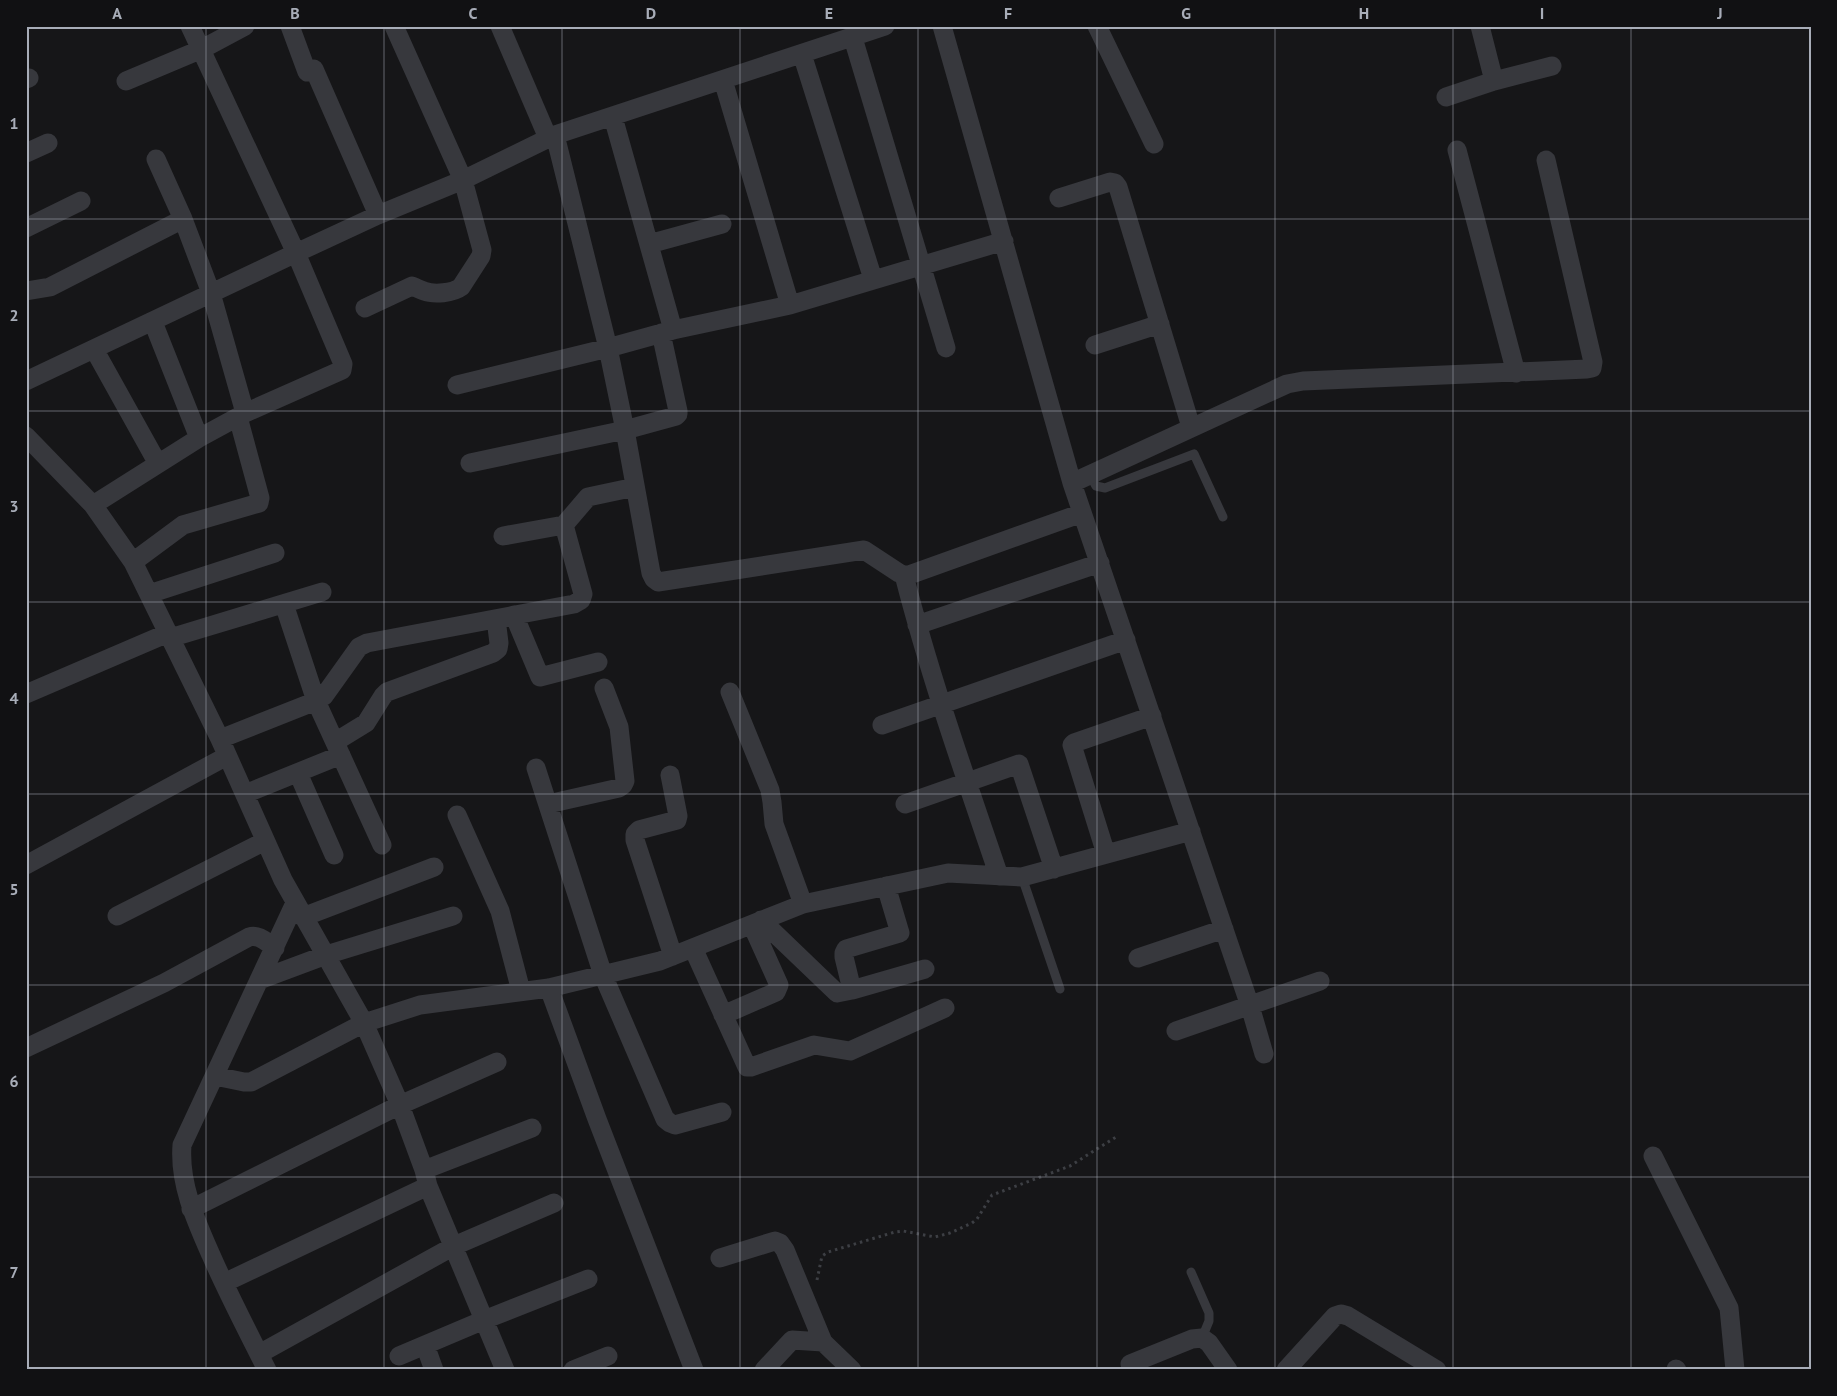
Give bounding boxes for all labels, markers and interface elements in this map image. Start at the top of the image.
text: A [112,3,122,23]
text: B [290,3,300,23]
text: C [469,3,478,23]
text: D [646,3,656,23]
text: E [825,3,833,23]
text: F [1004,3,1012,23]
text: G [1181,3,1191,23]
text: H [1359,3,1369,23]
text: I [1540,3,1544,23]
text: J [1716,3,1723,23]
text: 1 [9,113,19,133]
text: 2 [9,305,19,325]
text: 3 [9,496,19,516]
text: 4 [9,688,19,708]
text: 5 [9,879,19,899]
text: 6 [9,1071,19,1091]
text: 7 [9,1262,19,1282]

